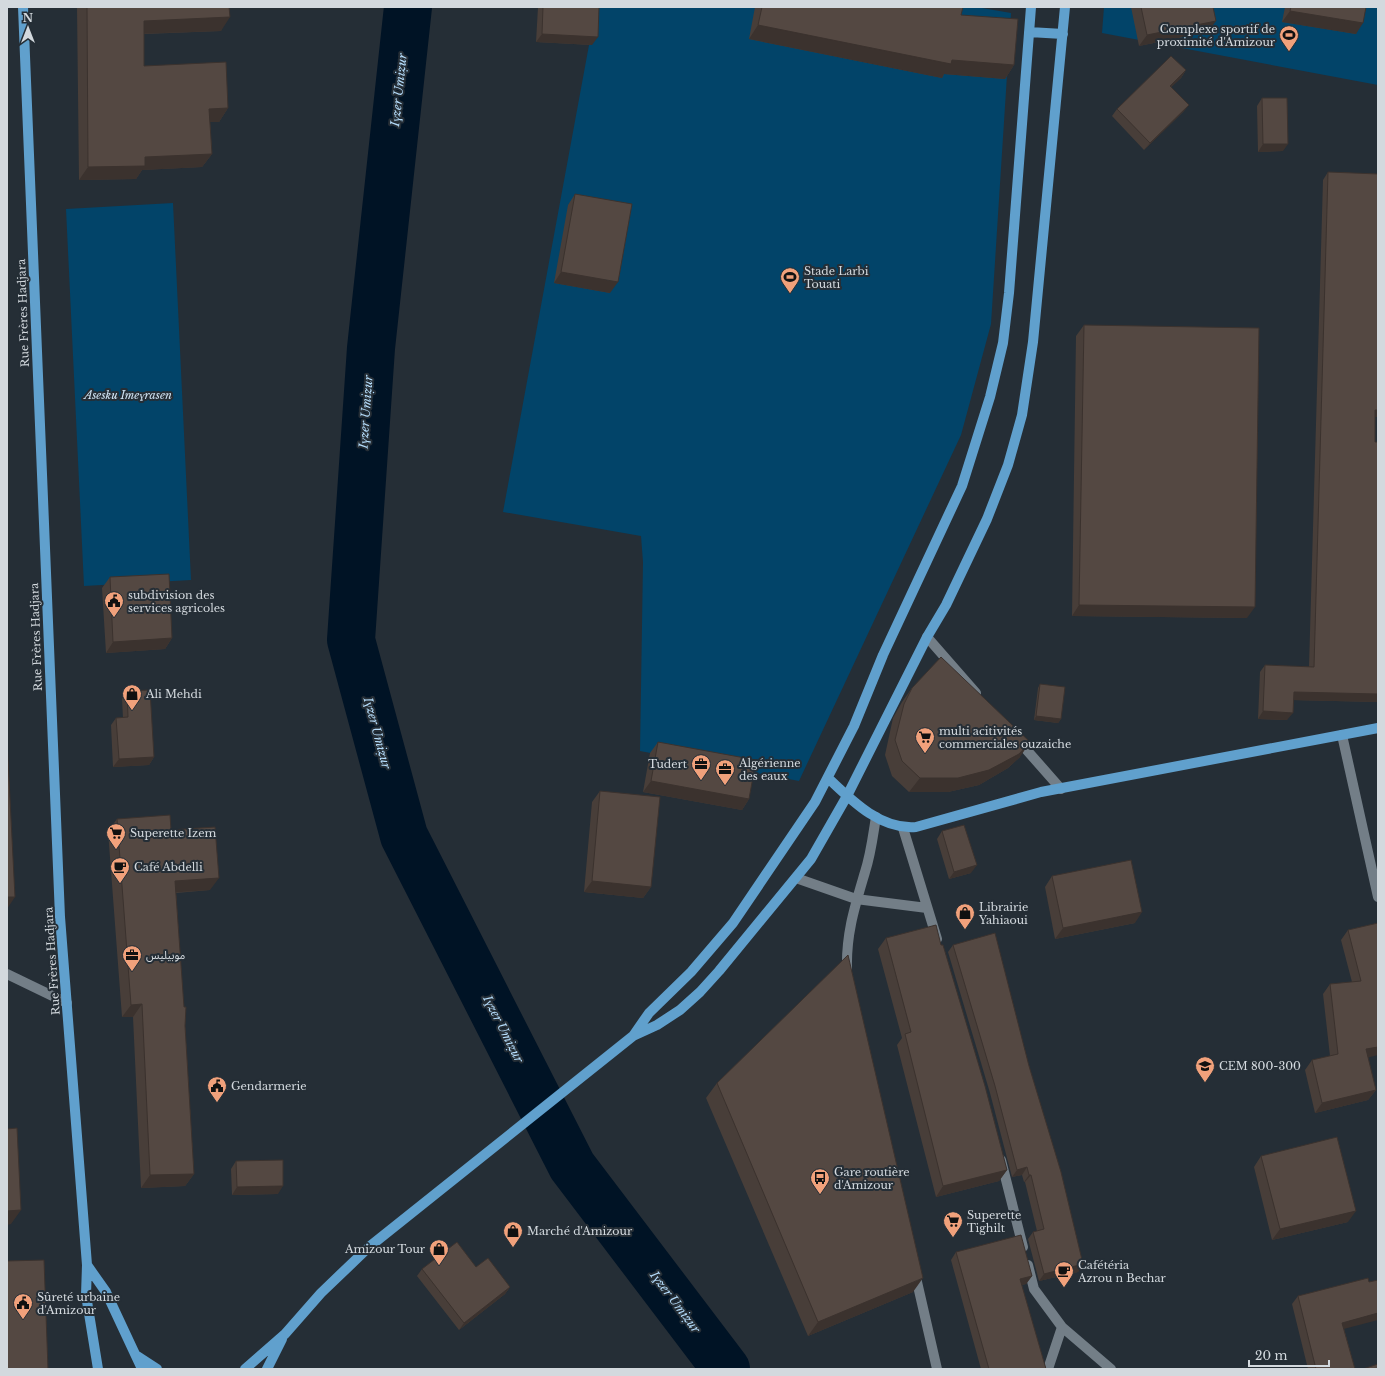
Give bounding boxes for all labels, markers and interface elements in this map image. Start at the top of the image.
north arrow [8,8,48,48]
text: N [23,11,34,25]
place label: Complexe sportif de proximité d'Amizour [1157,22,1276,49]
sports icon: Complexe sportif de proximité d'Amizour [1278,24,1300,52]
water label: Iɣzer Umiẓur [387,52,410,128]
street label: Rue Frères Hadjara [14,258,32,367]
place label: Stade Larbi Touati [804,264,869,291]
sports icon: Stade Larbi Touati [779,266,801,294]
water label: Iɣzer Umiẓur [355,374,376,450]
park label: Asesku Imeɣrasen [82,388,172,402]
street label: Rue Frères Hadjara [27,582,45,691]
place label: subdivision des services agricoles [128,588,225,615]
public building icon: subdivision des services agricoles [103,590,125,618]
shop icon: Ali Mehdi [121,683,143,711]
place label: Ali Mehdi [145,687,202,701]
water label: Iɣzer Umiẓur [360,694,394,771]
place label: multi acitivités commerciales ouzaiche [939,724,1071,751]
supermarket icon: multi acitivités commerciales ouzaiche [914,726,936,754]
office icon: Tudert [690,753,712,781]
place label: Algérienne des eaux [738,756,801,783]
place label: Tudert [648,757,688,771]
office icon: Algérienne des eaux [714,758,736,786]
supermarket icon: Superette Izem [105,822,127,850]
place label: Superette Izem [130,826,216,840]
cafe icon: Café Abdelli [109,856,131,884]
place label: Café Abdelli [134,860,203,874]
place label: Librairie Yahiaoui [978,900,1028,927]
shop icon: Librairie Yahiaoui [954,902,976,930]
street label: Rue Frères Hadjara [41,906,63,1015]
office icon: موبيليس [121,944,143,972]
place label: موبيليس [146,948,186,962]
water label: Iɣzer Umiẓur [480,992,527,1065]
school or university icon: CEM 800-300 [1194,1055,1216,1083]
place label: CEM 800-300 [1219,1059,1301,1073]
public building icon: Gendarmerie [206,1075,228,1103]
place label: Gendarmerie [231,1079,307,1093]
place label: Gare routière d'Amizour [834,1165,910,1192]
bus stop icon: Gare routière d'Amizour [809,1167,831,1195]
place label: Superette Tighilt [967,1208,1021,1235]
supermarket icon: Superette Tighilt [942,1210,964,1238]
shop icon: Marché d'Amizour [502,1220,524,1248]
place label: Marché d'Amizour [527,1224,633,1238]
shop icon: Amizour Tour [428,1238,450,1266]
place label: Amizour Tour [344,1242,426,1256]
place label: Cafétéria Azrou n Bechar [1077,1258,1166,1285]
cafe icon: Cafétéria Azrou n Bechar [1053,1260,1075,1288]
water label: Iɣzer Umiẓur [647,1267,704,1336]
place label: Sûreté urbaine d'Amizour [37,1290,120,1317]
public building icon: Sûreté urbaine d'Amizour [12,1292,34,1320]
scale bar [1249,1342,1329,1368]
text: 20 m [1255,1348,1287,1363]

